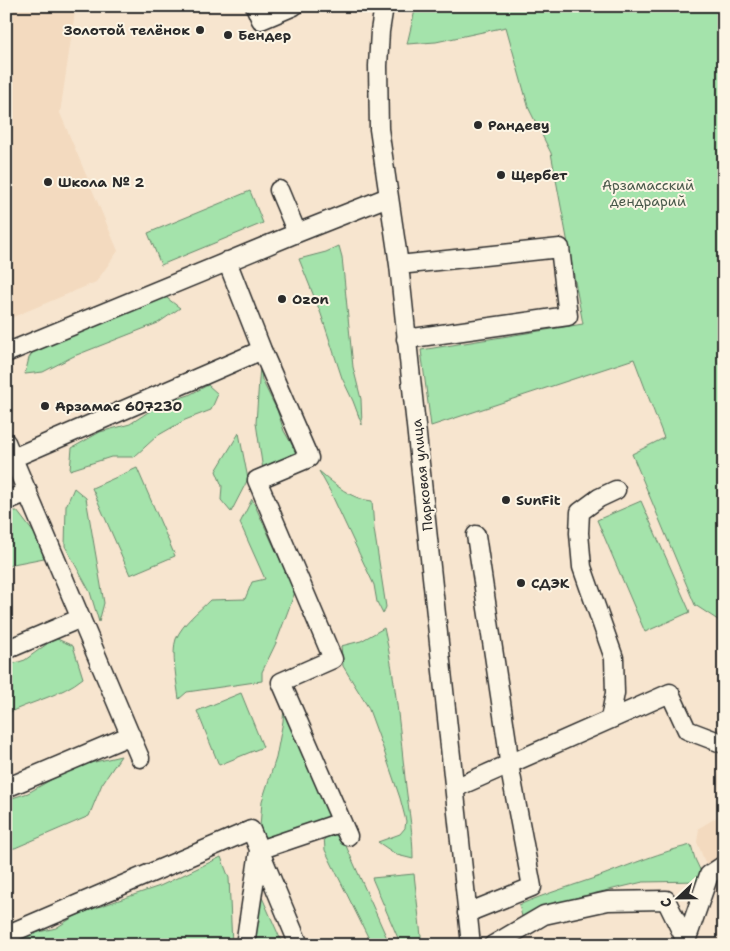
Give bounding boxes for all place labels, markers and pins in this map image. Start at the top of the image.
place label: Золотой телёнок [64,21,190,39]
marker: Золотой телёнок [194,24,206,36]
place label: Бендер [238,26,291,44]
marker: Бендер [222,29,234,41]
place label: Рандеву [488,116,550,134]
marker: Рандеву [472,119,484,131]
place label: Щербет [511,166,568,184]
marker: Щербет [495,169,507,181]
place label: Школа № 2 [58,173,144,191]
marker: Школа № 2 [42,176,54,188]
place label: Ozon [292,290,329,308]
marker: Ozon [276,293,288,305]
place label: Арзамас 607230 [55,397,183,415]
marker: Арзамас 607230 [39,400,51,412]
place label: SunFit [516,491,561,509]
marker: SunFit [500,494,512,506]
place label: СДЭК [531,574,570,592]
marker: СДЭК [515,577,527,589]

